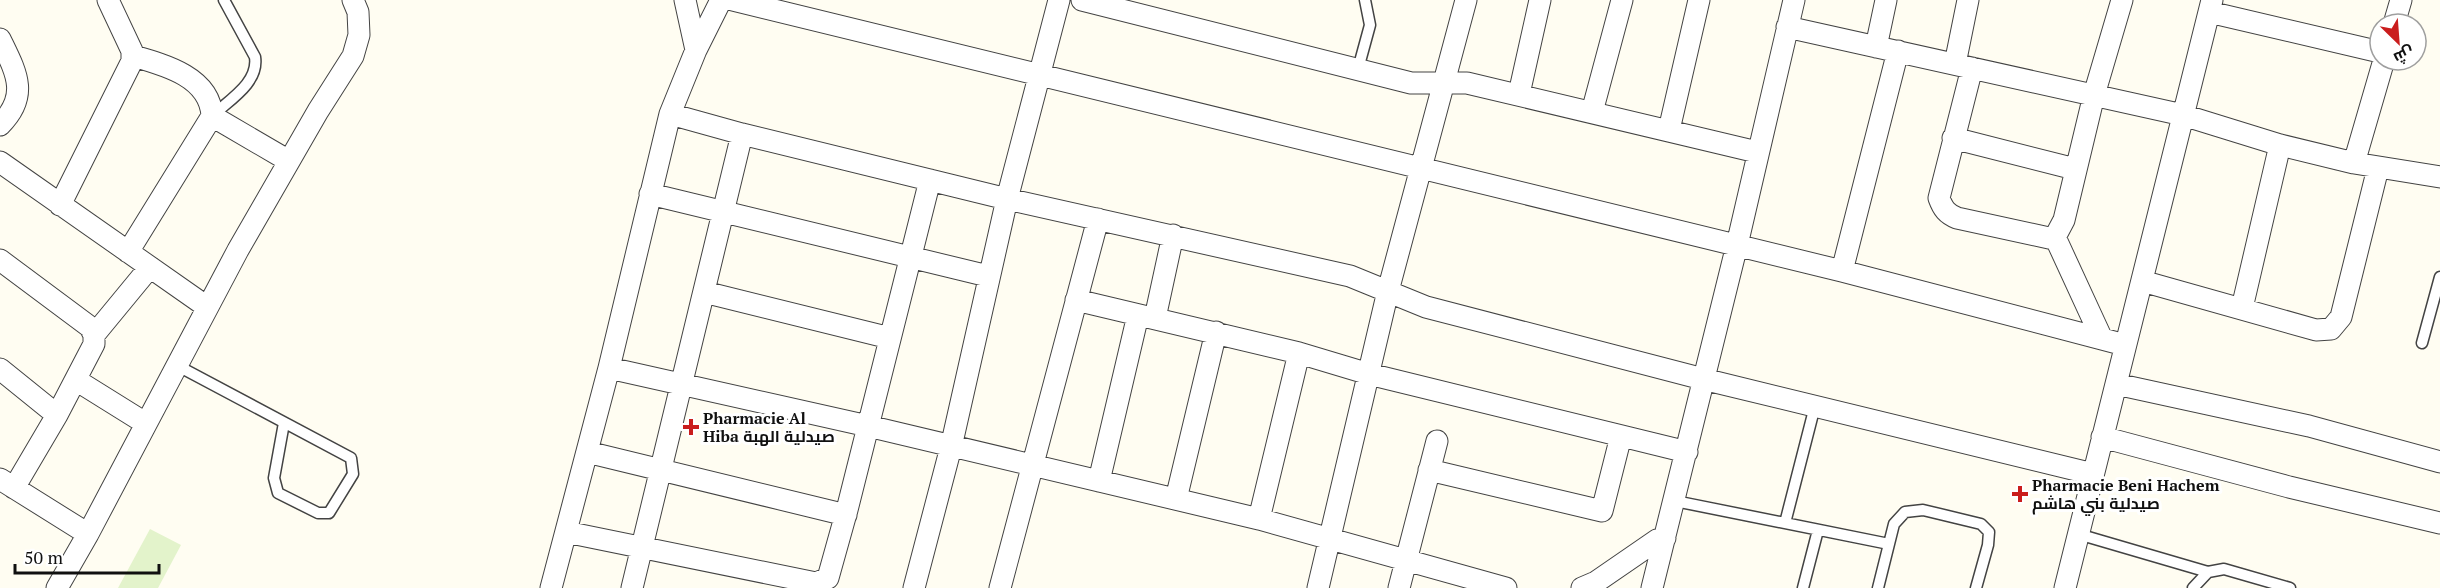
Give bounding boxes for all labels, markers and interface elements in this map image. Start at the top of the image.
north arrow [2368,12,2428,72]
text: ش [2390,41,2418,70]
place label: Pharmacie Al Hiba صيدلية الهبة [703,407,835,447]
marker: Pharmacie Al Hiba صيدلية الهبة [684,420,698,434]
place label: Pharmacie Beni Hachem صيدلية بني هاشم [2032,474,2220,516]
marker: Pharmacie Beni Hachem صيدلية بني هاشم [2013,487,2027,501]
scale bar [15,537,159,575]
text: 50 m [24,545,64,569]

